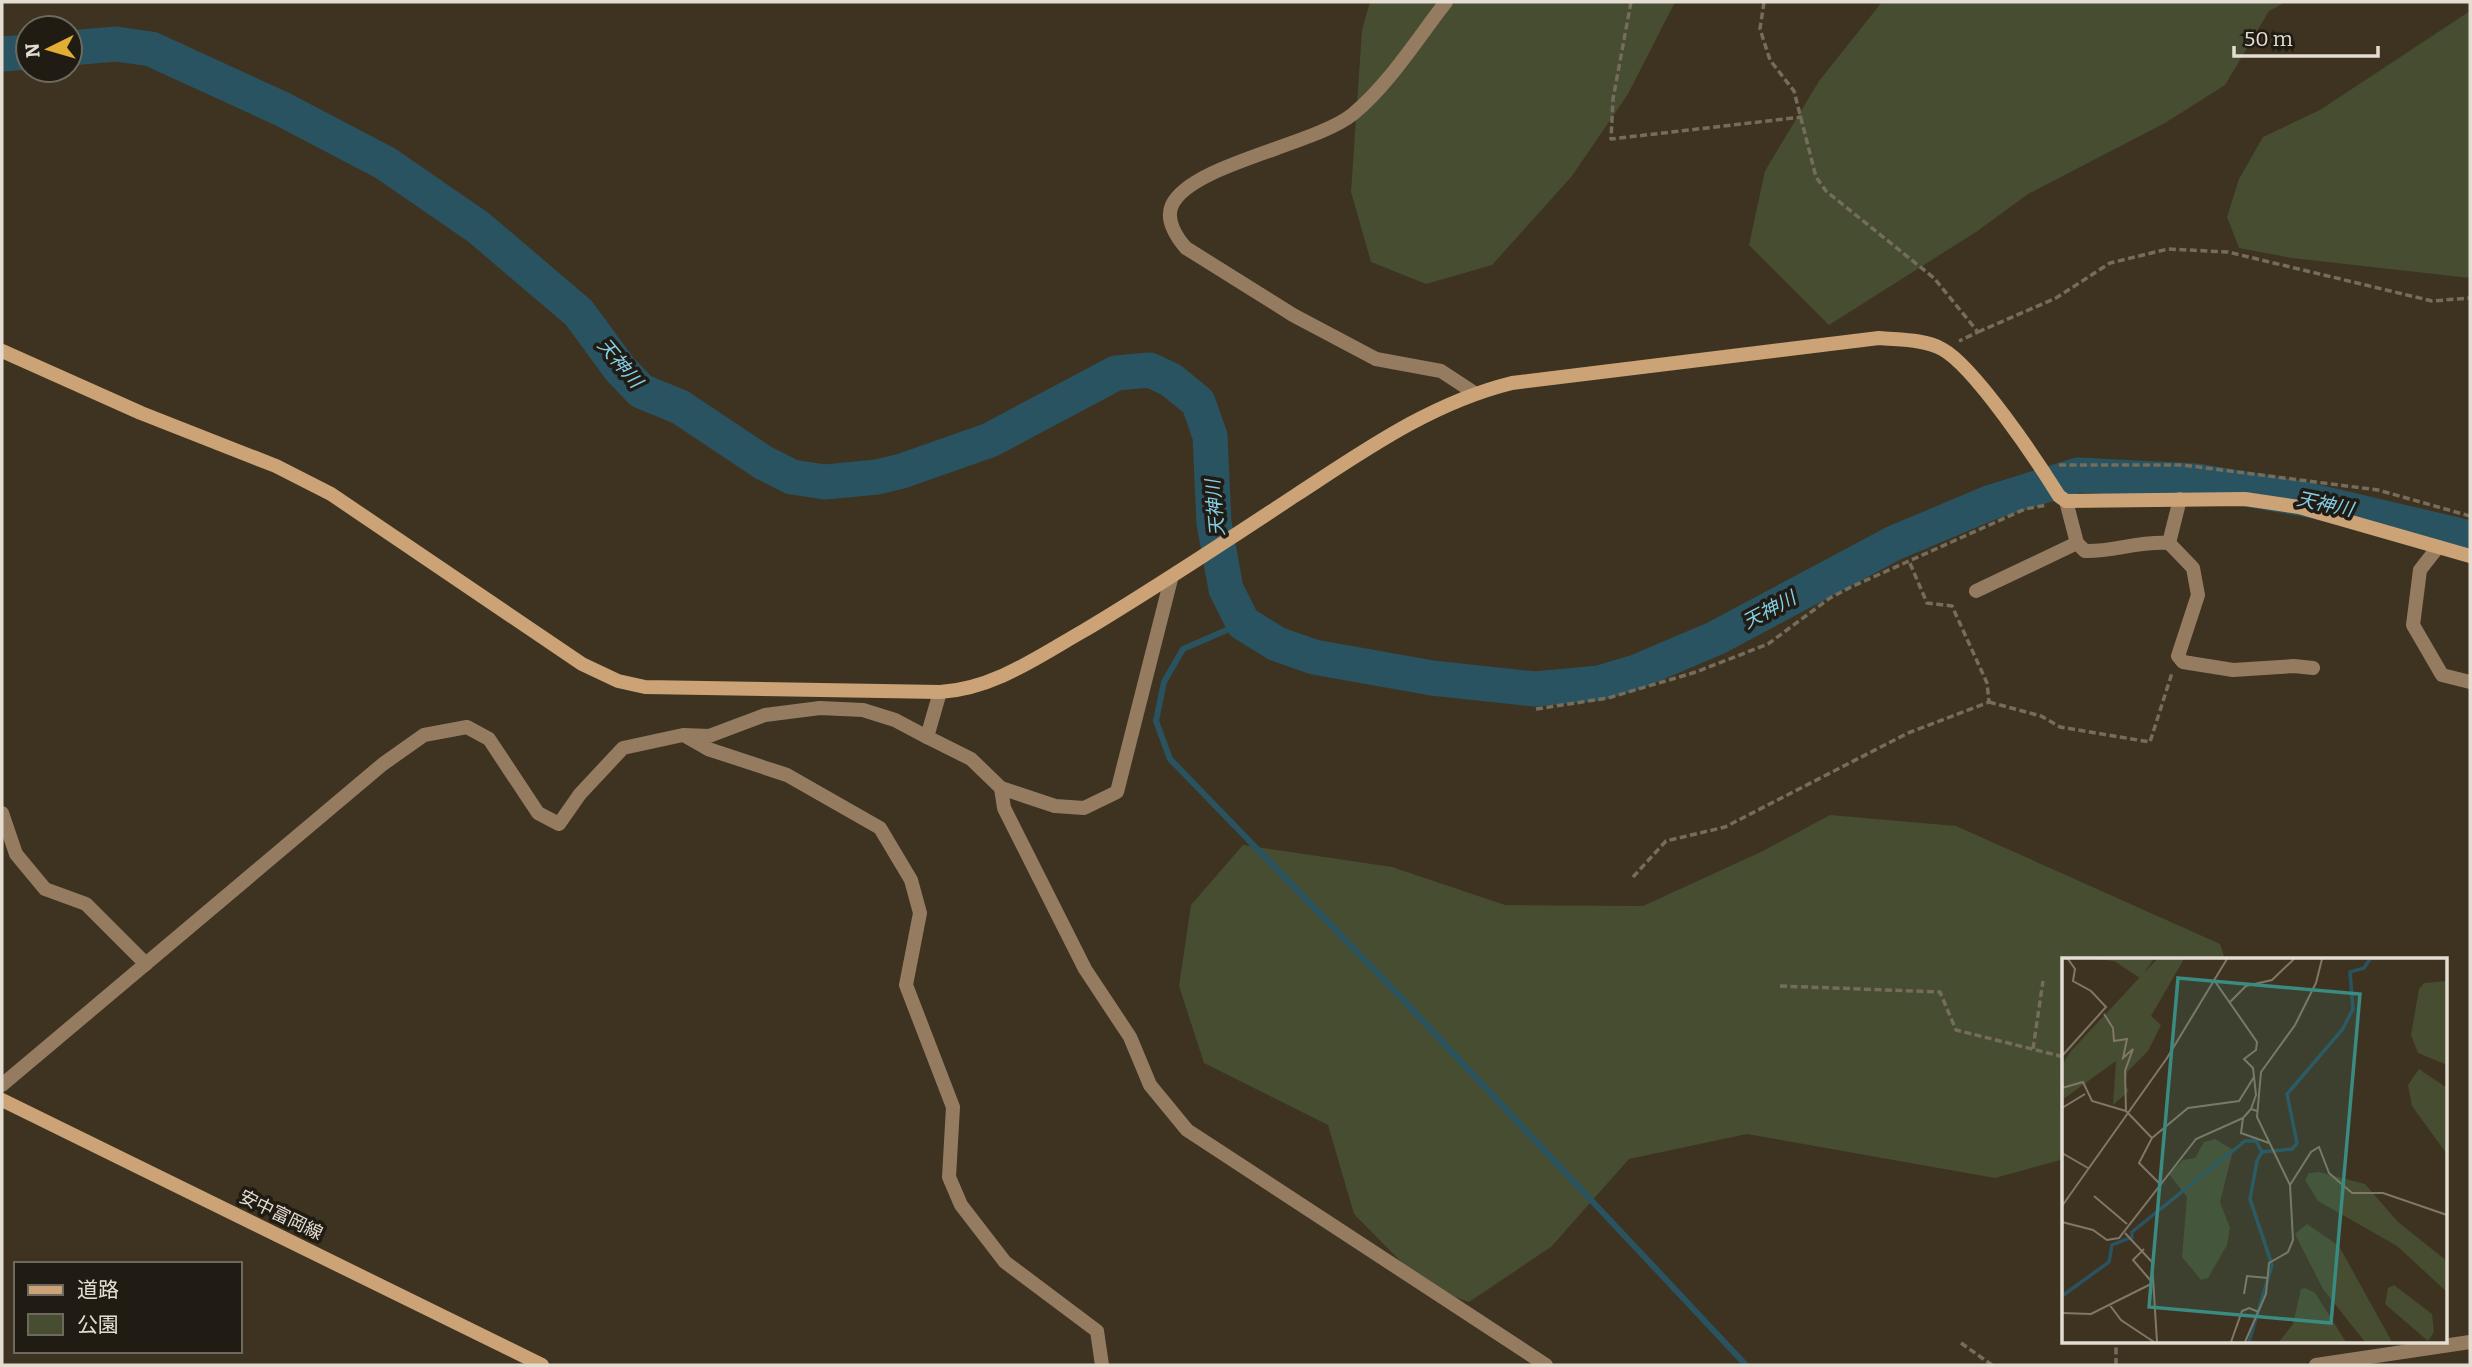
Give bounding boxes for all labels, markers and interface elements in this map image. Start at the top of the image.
north arrow [14,14,84,84]
scale bar [2234,14,2378,58]
text: 50 m [2244,26,2293,52]
text: N [20,42,45,59]
water label: 天神川 [593,334,648,394]
water label: 天神川 [1201,477,1229,537]
water label: 天神川 [2295,487,2357,522]
water label: 天神川 [1738,586,1801,634]
inset map [2062,958,2448,1342]
street label: 安中富岡線 [236,1185,326,1245]
legend [14,1262,242,1353]
text: 道路 [77,1277,119,1303]
text: 公園 [77,1312,119,1338]

